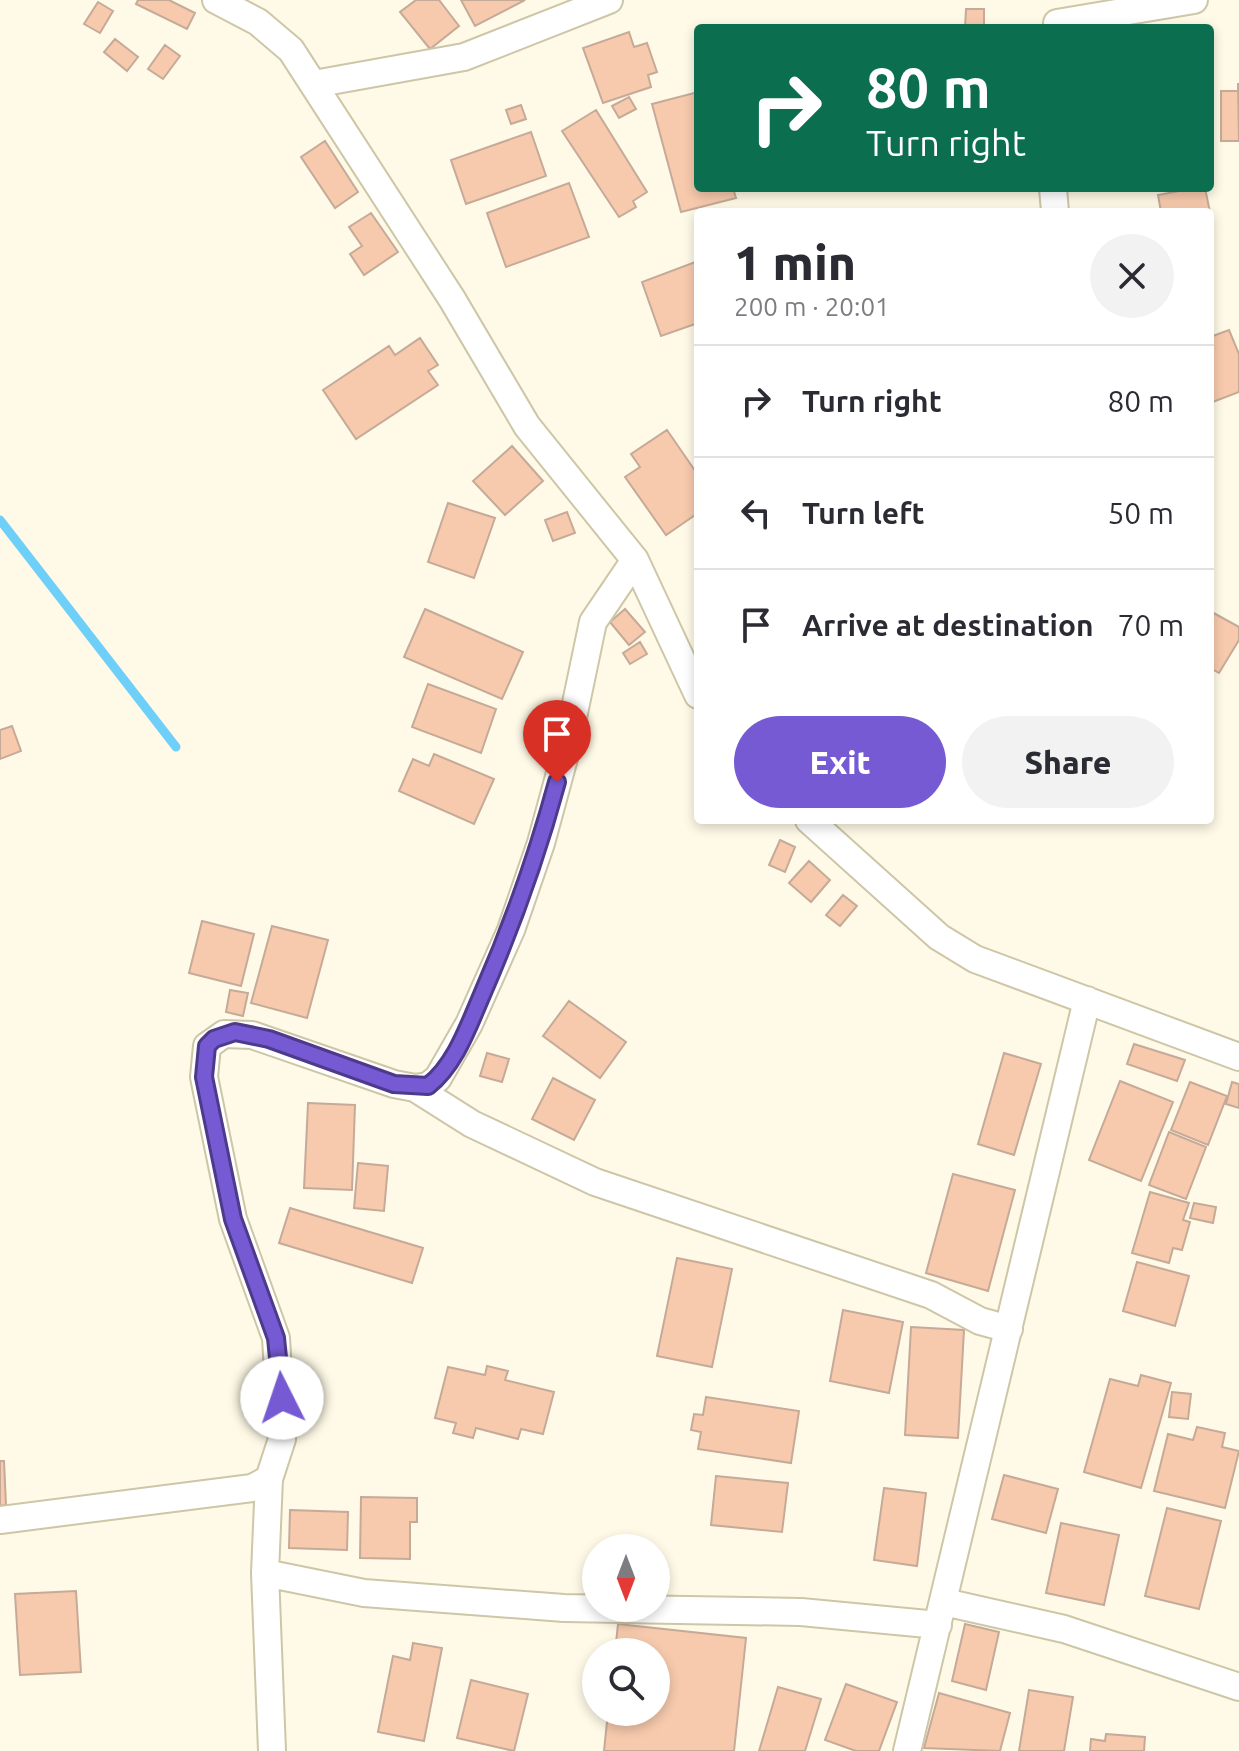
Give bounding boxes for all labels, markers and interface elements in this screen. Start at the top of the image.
icon: right [734,56,838,160]
text: 80 m [866,56,991,119]
text: Turn right [866,122,1026,163]
button: close [1090,234,1174,318]
text: 1 min [734,235,856,289]
text: 200 m · 20:01 [734,292,890,321]
icon: right [734,379,778,423]
text: Turn right [802,384,942,418]
text: 80 m [1107,384,1174,418]
icon: left [734,491,778,535]
text: Turn left [802,496,924,530]
text: 50 m [1107,496,1174,530]
icon: arrive [734,603,778,647]
text: Arrive at destination [802,608,1094,642]
text: 70 m [1118,608,1184,642]
pin [523,700,591,782]
icon: arrive [535,712,579,756]
button: Exit [734,716,946,808]
button: Share [962,716,1174,808]
position arrow [240,1356,324,1440]
north arrow [582,1534,670,1622]
map controls [582,1534,670,1726]
button: search [582,1638,670,1726]

